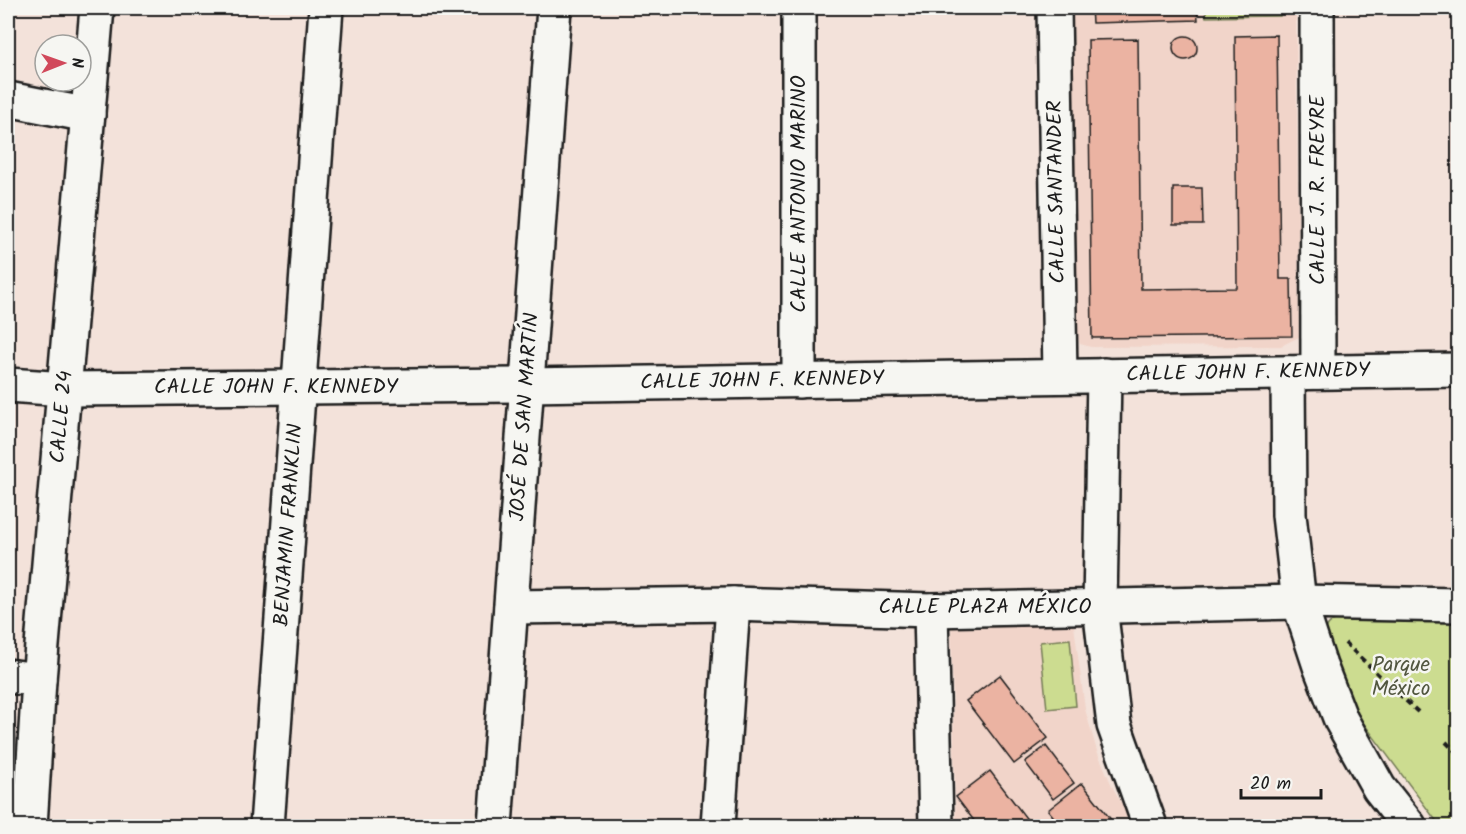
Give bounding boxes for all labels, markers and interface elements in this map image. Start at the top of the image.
north arrow [33,33,93,93]
text: N [64,57,89,68]
street label: CALLE ANTONIO MARINO [783,75,816,313]
street label: CALLE J. R. FREYRE [1302,94,1335,285]
street label: CALLE SANTANDER [1039,100,1075,284]
street label: JOSÉ DE SAN MARTÍN [501,312,549,522]
street label: CALLE JOHN F. KENNEDY [1126,354,1371,392]
street label: CALLE JOHN F. KENNEDY [640,362,885,400]
street label: CALLE 24 [42,369,82,465]
street label: CALLE JOHN F. KENNEDY [154,371,399,404]
street label: BENJAMIN FRANKLIN [265,423,313,627]
street label: CALLE PLAZA MÉXICO [879,591,1091,624]
park label: Parque México [1372,649,1430,706]
scale bar [1241,762,1320,800]
text: 20 m [1250,770,1291,799]

